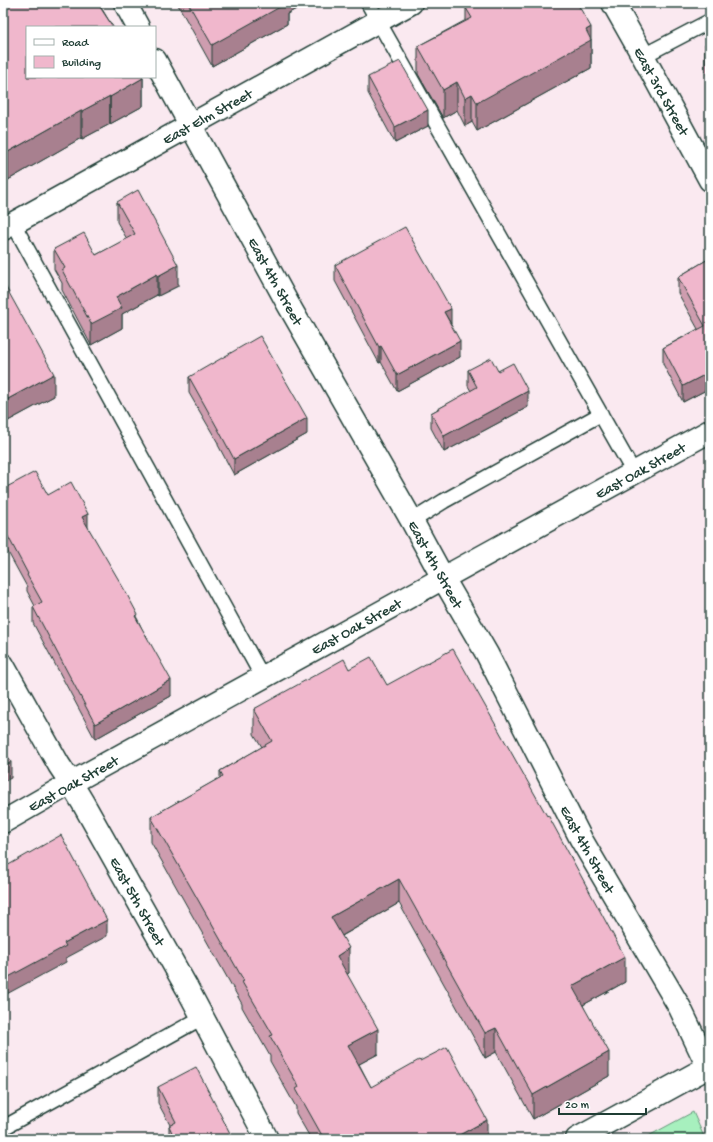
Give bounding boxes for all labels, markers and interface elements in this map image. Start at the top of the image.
legend [26,26,156,78]
text: Road [62,37,89,51]
street label: East 3rd Street [629,45,693,141]
text: Building [61,57,101,71]
street label: East Elm Street [160,85,258,150]
street label: East 4th Street [243,235,307,331]
street label: East Oak Street [593,439,691,504]
street label: East 4th Street [403,518,467,614]
street label: East Oak Street [309,595,407,660]
street label: East Oak Street [26,752,124,817]
street label: East 4th Street [555,803,619,899]
street label: East 5th Street [105,855,169,951]
scale bar [559,1090,646,1116]
text: 20 m [565,1099,590,1113]

